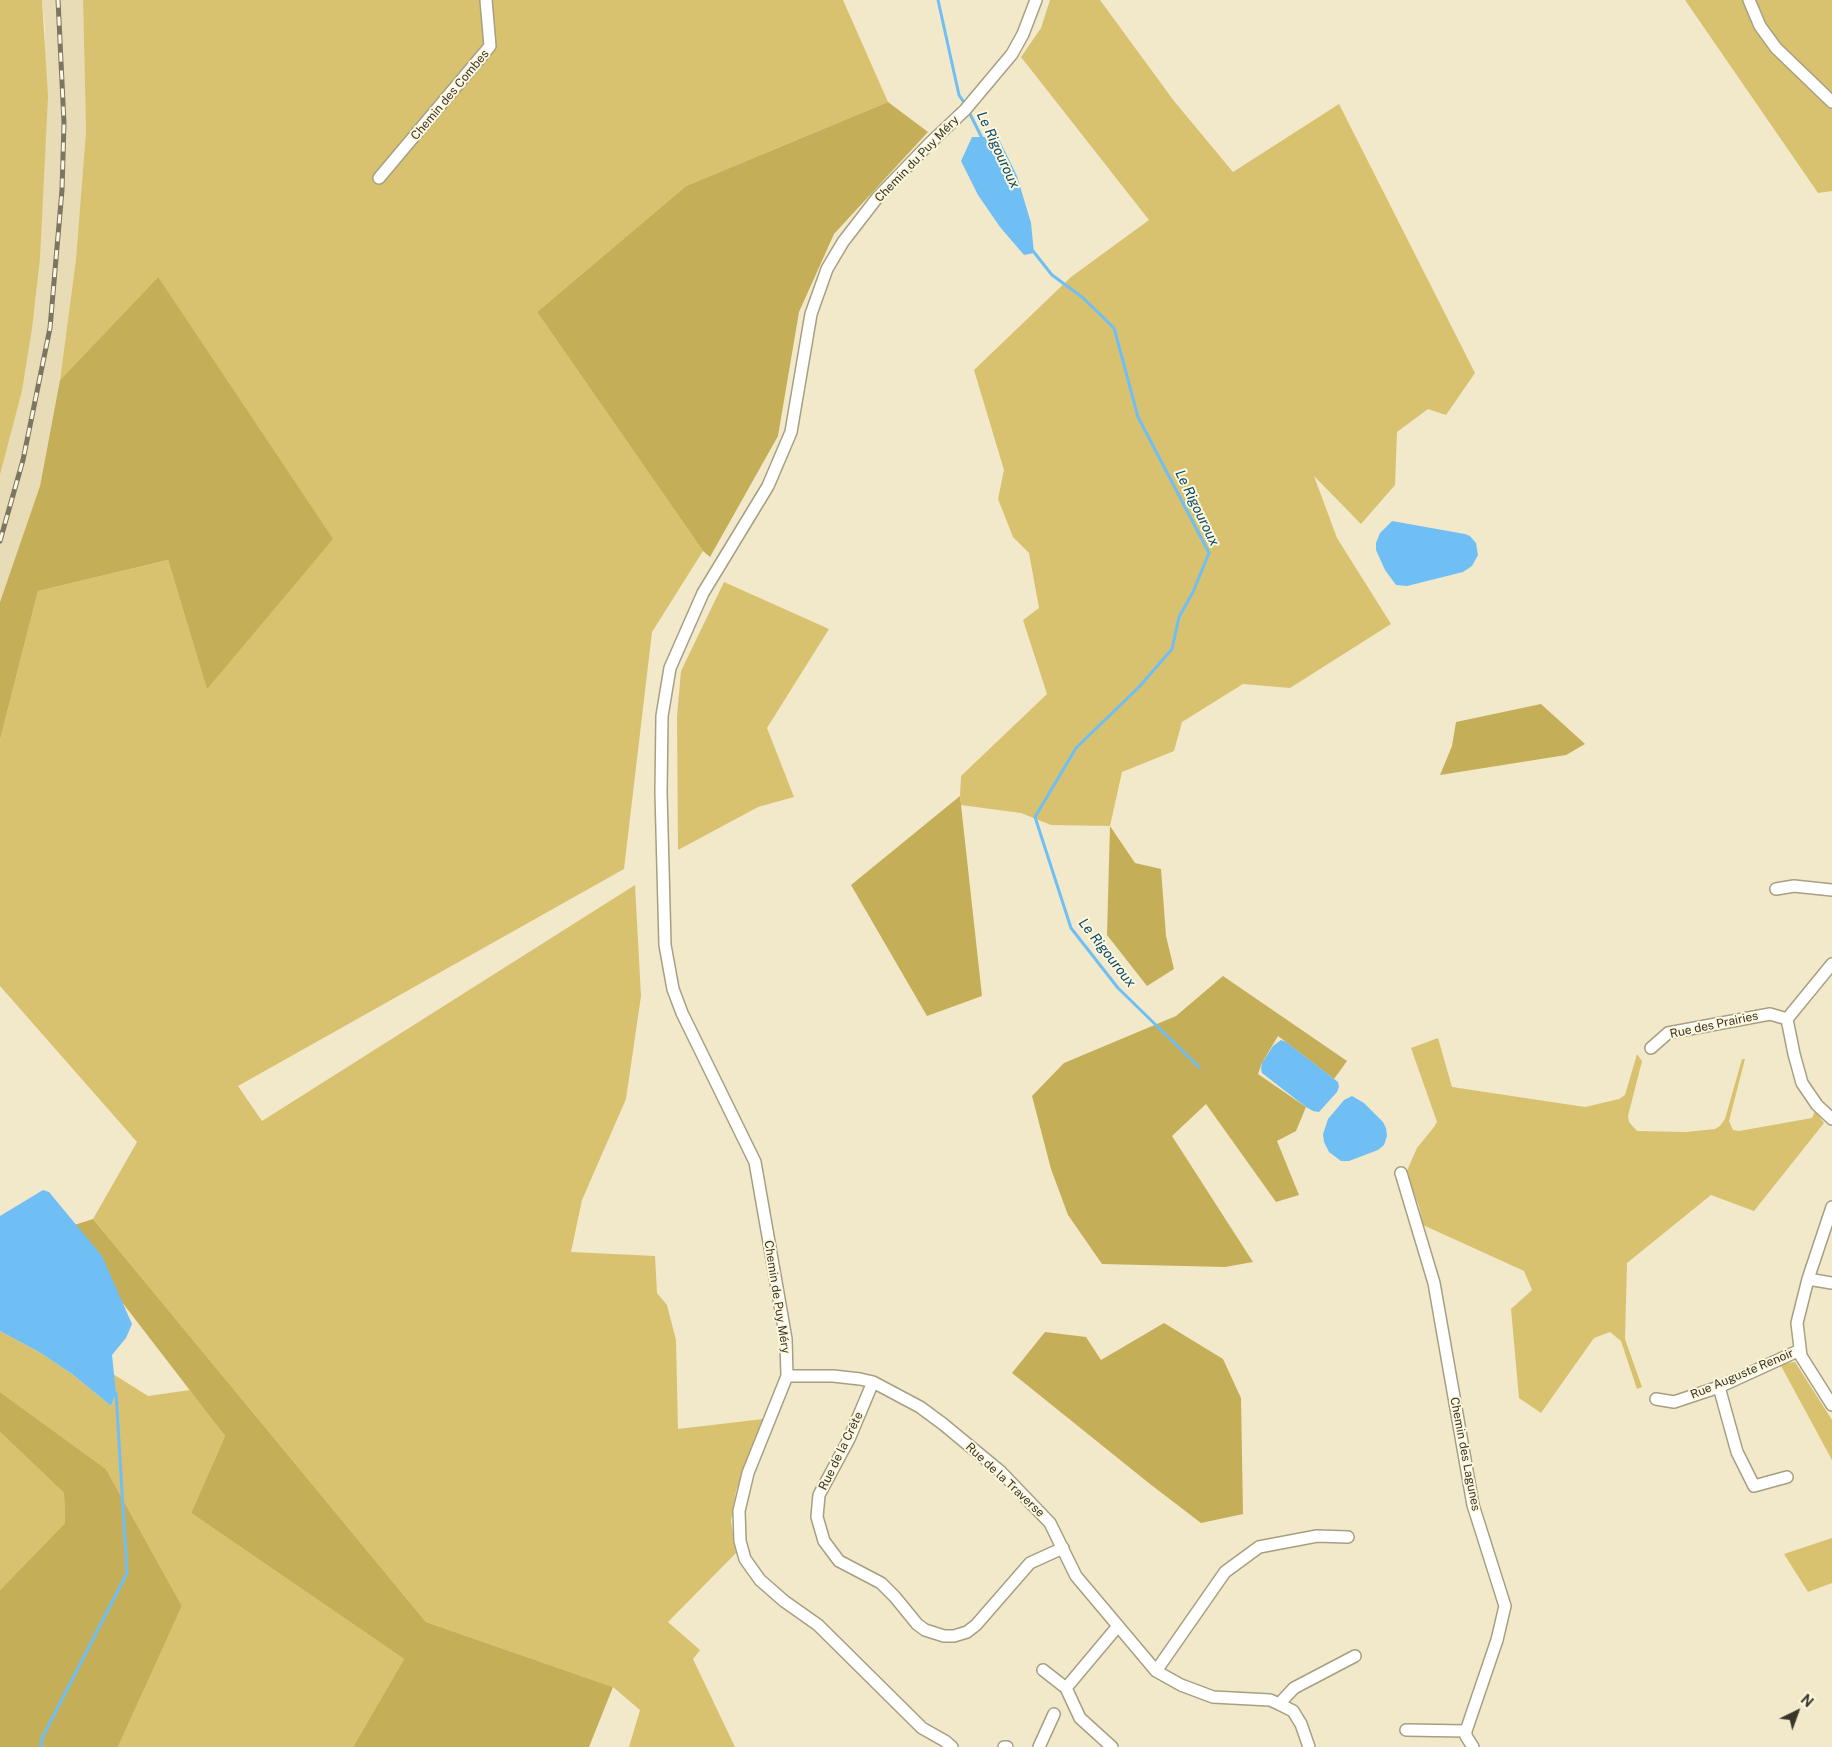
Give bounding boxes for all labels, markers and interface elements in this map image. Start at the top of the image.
street label: Chemin des Combes [408,47,492,143]
water label: Le Rigouroux [973,109,1023,191]
street label: Chemin du Puy Méry [872,113,962,205]
water label: Le Rigouroux [1171,467,1223,549]
water label: Le Rigouroux [1075,915,1139,991]
street label: Rue des Prairies [1669,1009,1759,1041]
street label: Chemin de Puy Méry [761,1239,793,1355]
street label: Rue Auguste Renoir [1688,1346,1796,1402]
street label: Chemin des Lagunes [1447,1396,1483,1512]
street label: Rue de la Crête [816,1409,866,1493]
street label: Rue de la Traverse [963,1440,1047,1520]
north arrow [1772,1687,1822,1737]
text: N [1798,1691,1816,1710]

